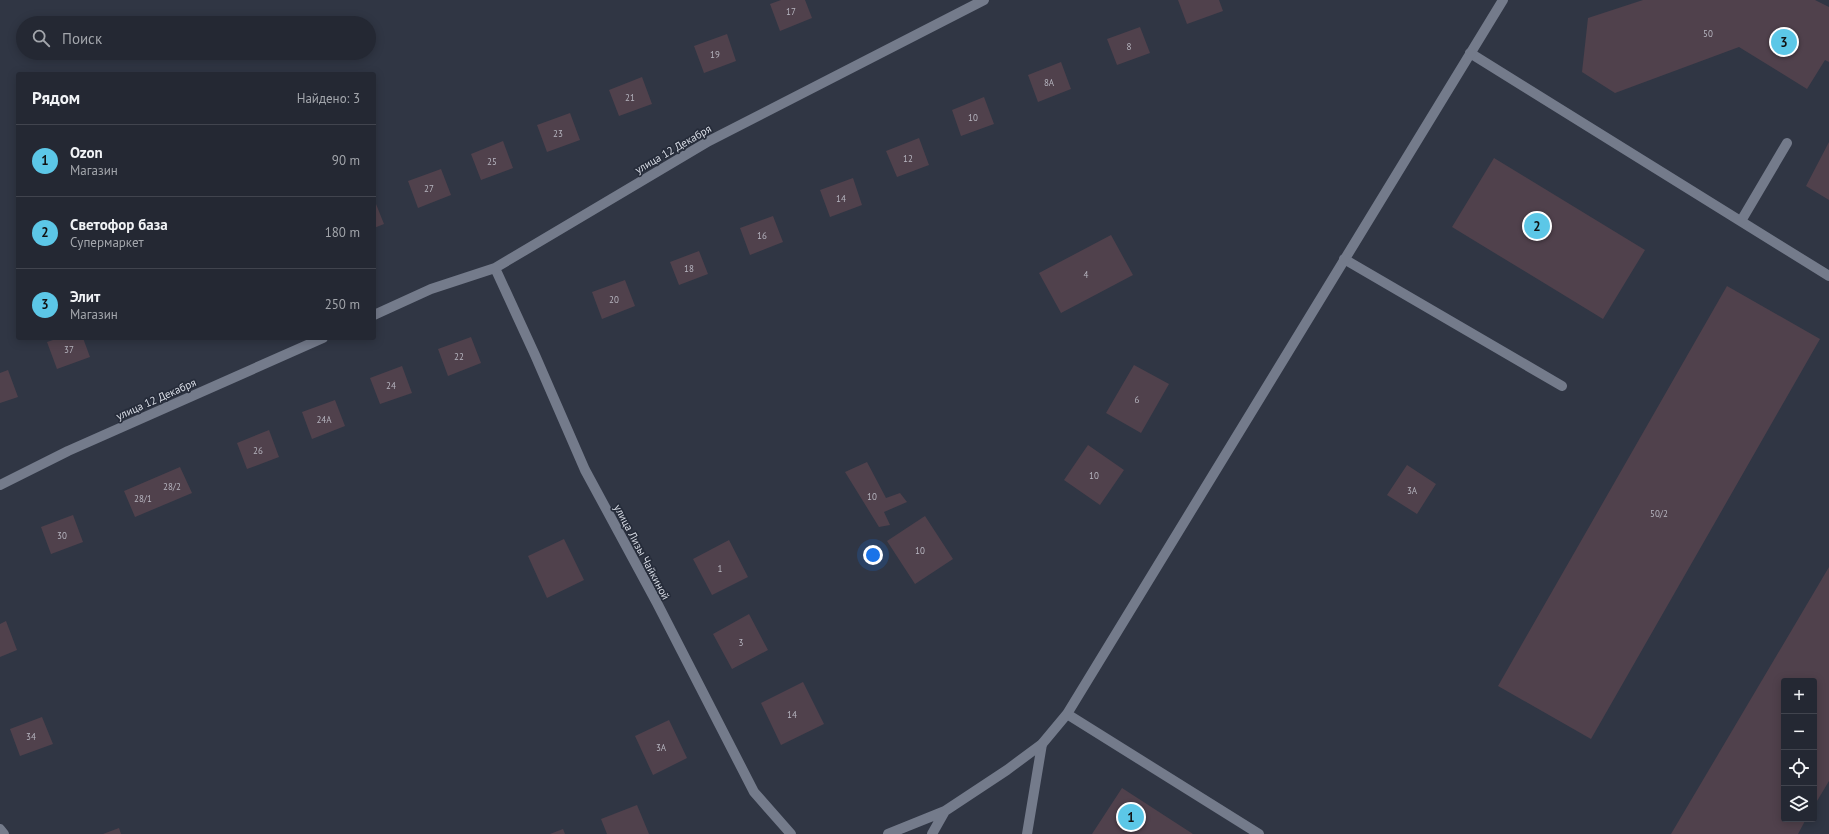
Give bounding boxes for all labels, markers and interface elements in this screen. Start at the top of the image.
house number: 17 [786,6,796,17]
search box [16,16,376,60]
icon: search [30,27,52,49]
pin: 3 [1771,27,1797,57]
house number: 50 [1703,28,1713,39]
text: Поиск [62,29,102,48]
house number: 8 [1127,41,1132,52]
house number: 19 [710,49,720,60]
house number: 8А [1044,77,1055,88]
text: Рядом [32,87,80,109]
text: Найдено: 3 [297,90,360,107]
house number: 21 [625,92,635,103]
house number: 10 [968,112,978,123]
street label: улица 12 Декабря [632,121,714,177]
house number: 23 [553,128,563,139]
text: Ozon [70,143,103,162]
text: 1 [41,152,49,169]
text: 90 m [332,152,360,169]
house number: 12 [903,153,913,164]
house number: 25 [487,156,497,167]
text: Магазин [70,162,118,179]
house number: 27 [424,183,434,194]
house number: 14 [836,193,846,204]
pin: 2 [1524,211,1550,241]
text: Светофор база [70,215,168,234]
text: 2 [41,224,49,241]
text: 180 m [325,224,360,241]
house number: 16 [757,230,767,241]
text: Супермаркет [70,234,144,251]
house number: 18 [684,263,694,274]
house number: 4 [1084,269,1089,280]
text: Элит [70,287,100,306]
house number: 20 [609,294,619,305]
text: 3 [41,296,49,313]
text: 250 m [325,296,360,313]
text: Магазин [70,306,118,323]
house number: 37 [64,344,74,355]
house number: 22 [454,351,464,362]
street label: улица 12 Декабря [114,375,198,423]
house number: 24 [386,380,396,391]
house number: 6 [1135,394,1140,405]
house number: 24А [316,414,332,425]
house number: 26 [253,445,263,456]
house number: 10 [1089,470,1099,481]
house number: 28/2 [163,481,181,492]
house number: 3А [1407,485,1418,496]
house number: 10 [867,491,877,502]
house number: 28/1 [134,493,152,504]
street label: улица Лизы Чайкиной [611,502,673,602]
house number: 50/2 [1650,508,1668,519]
house number: 30 [57,530,67,541]
your location [863,545,883,565]
house number: 10 [915,545,925,556]
house number: 1 [718,563,723,574]
house number: 3 [739,637,744,648]
map controls [1781,678,1817,822]
button: + [1781,678,1817,714]
house number: 14 [787,709,797,720]
button: − [1781,714,1817,750]
house number: 34 [26,731,36,742]
house number: 3А [656,742,667,753]
button: locate [1781,750,1817,786]
button: layers [1781,786,1817,822]
pin: 1 [1118,802,1144,832]

